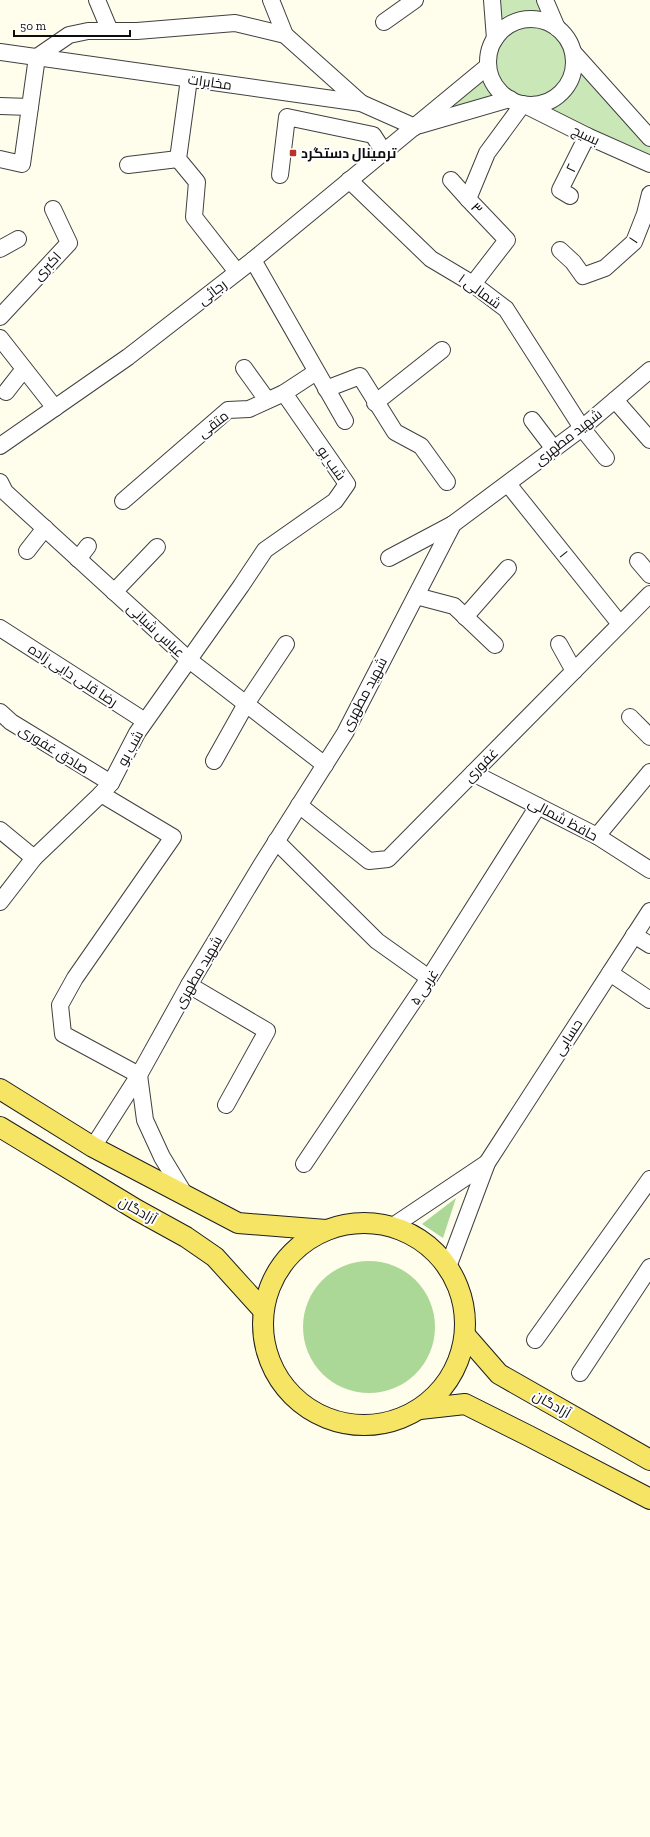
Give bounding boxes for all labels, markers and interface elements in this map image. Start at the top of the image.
scale bar [14,12,130,38]
text: 50 m [20,19,47,33]
street label: مخابرات [187,71,233,94]
street label: بسیج [569,122,602,149]
place label: ترمینال دستگرد [301,145,397,162]
marker: ترمینال دستگرد [288,148,298,158]
street label: ۲ [562,161,581,175]
street label: ۳ [467,199,486,218]
street label: ۱ [625,234,642,247]
street label: اکبری [30,248,65,284]
street label: ۱ شمالی [455,270,504,313]
street label: رجائی [195,276,230,309]
street label: شهید مطهری [531,406,605,469]
street label: متقی [195,407,232,442]
street label: شب بو [314,443,349,484]
street label: ۱ [556,547,572,561]
street label: عباس شبانی [123,599,188,661]
street label: رضا قلی دایی زاده [25,640,121,711]
street label: شهید مطهری [338,654,391,734]
street label: صادق غفوری [16,721,92,778]
street label: شب بو [114,727,147,769]
street label: غفوری [461,745,502,786]
street label: حافظ شمالی [525,794,600,845]
street label: شهید مطهری [171,933,226,1012]
street label: ۵ غربی [407,966,442,1008]
street label: حسابی [550,1016,586,1059]
street label: آزادگان [116,1193,160,1228]
street label: آزادگان [530,1387,574,1422]

